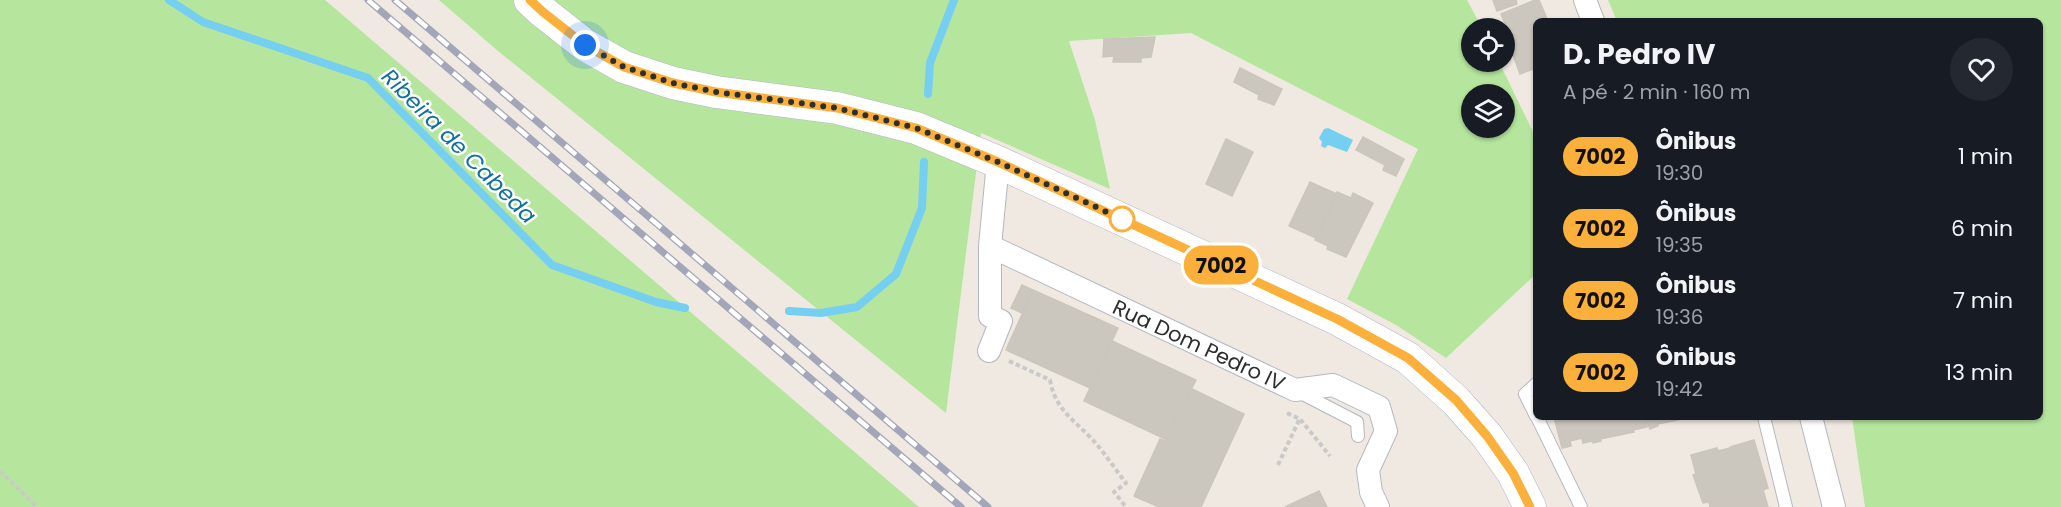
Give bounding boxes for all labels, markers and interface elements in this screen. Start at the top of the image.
map controls [1461,18,1515,138]
button: locate [1461,18,1515,72]
your location [570,30,600,60]
text: D. Pedro IV [1563,35,1715,74]
button: heart [1950,38,2013,101]
water label: Ribeira de Cabeda [375,62,543,230]
text: A pé · 2 min · 160 m [1563,78,1750,106]
button: layers [1461,84,1515,138]
text: Ônibus [1656,126,1736,157]
text: 1 min [1958,141,2013,172]
text: 7002 [1575,142,1626,171]
text: 19:30 [1656,159,1703,187]
text: Ônibus [1656,198,1736,229]
unlabelled marker [1109,206,1135,232]
text: 6 min [1951,213,2013,244]
text: 7002 [1575,214,1626,243]
text: 19:35 [1656,231,1703,259]
line badge: 7002 [1179,246,1263,284]
text: 7002 [1196,251,1246,280]
text: Ônibus [1656,270,1736,301]
text: 7 min [1953,285,2013,316]
text: 7002 [1575,286,1626,315]
street label: Rua Dom Pedro IV [1108,292,1290,398]
text: 19:36 [1656,303,1703,331]
text: Ônibus [1656,342,1736,373]
text: 13 min [1945,357,2013,388]
text: 7002 [1575,358,1626,387]
text: 19:42 [1656,375,1703,403]

